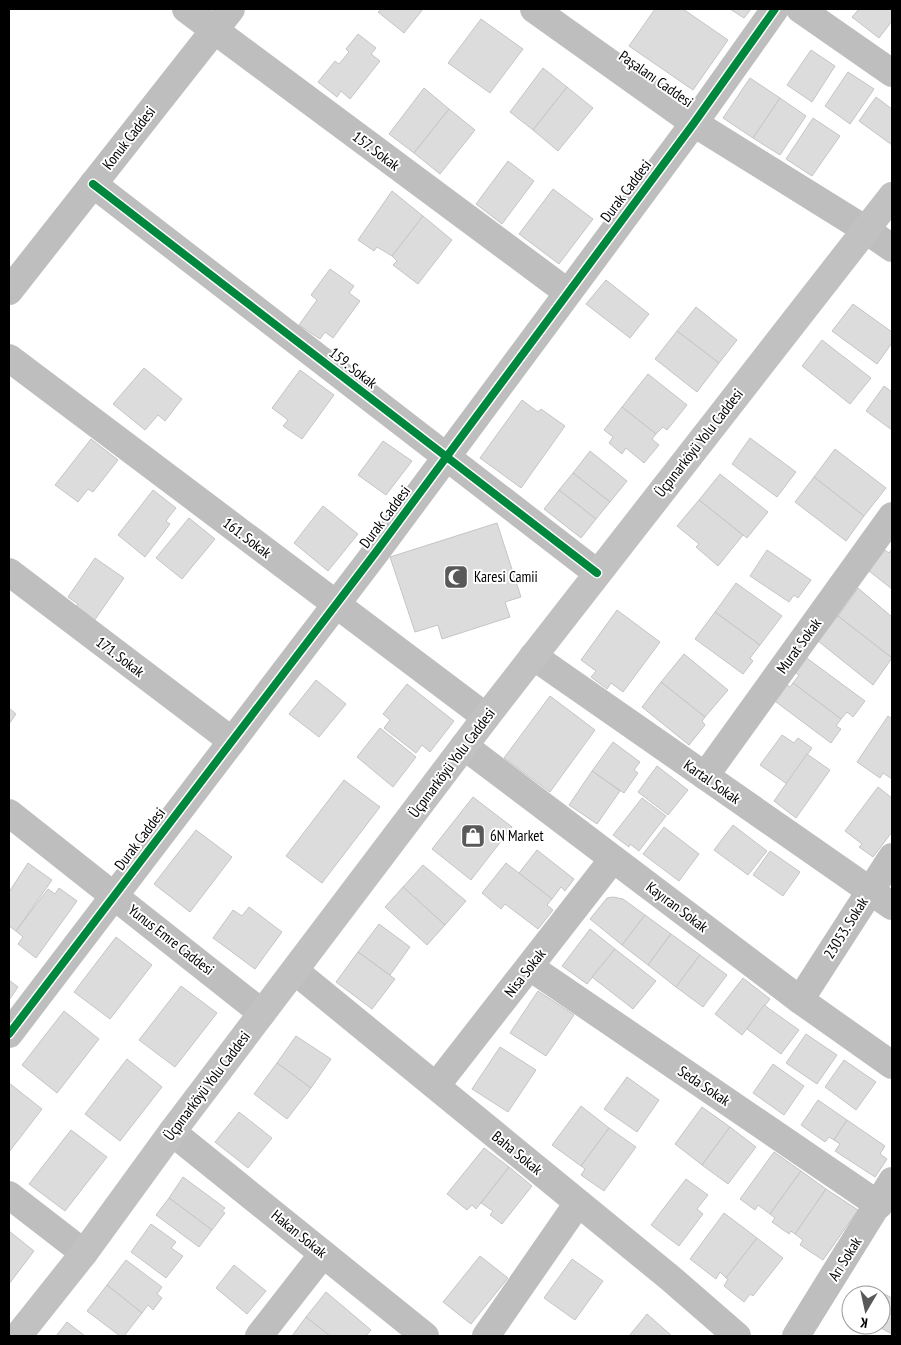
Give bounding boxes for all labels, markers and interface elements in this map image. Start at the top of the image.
street label: Paşalanı Caddesi [616,46,697,111]
street label: Konuk Caddesi [98,102,159,173]
street label: 157. Sokak [349,127,404,175]
street label: Durak Caddesi [596,156,655,226]
street label: 159. Sokak [326,343,381,392]
street label: Üçpınarköyü Yolu Caddesi [650,385,747,501]
street label: Durak Caddesi [355,482,414,552]
street label: 161. Sokak [219,513,275,562]
mosque icon: Karesi Camii [443,564,469,590]
place label: Karesi Camii [474,567,538,586]
street label: Murat Sokak [772,614,825,677]
street label: 171. Sokak [92,632,148,681]
street label: Üçpınarköyü Yolu Caddesi [404,704,499,821]
street label: Kartal Sokak [680,755,744,808]
street label: Durak Caddesi [110,804,169,874]
shop icon: 6N Market [460,823,486,849]
place label: 6N Market [490,826,544,845]
street label: Kayıran Sokak [643,877,712,936]
street label: 23053. Sokak [819,893,872,962]
street label: Yunus Emre Caddesi [125,900,218,979]
street label: Nisa Sokak [500,945,549,1001]
street label: Üçpınarköyü Yolu Caddesi [159,1027,254,1144]
street label: Seda Sokak [675,1061,734,1110]
street label: Baha Sokak [488,1127,547,1179]
street label: Hakan Sokak [268,1205,331,1262]
street label: Arı Sokak [824,1233,865,1284]
north arrow [841,1285,891,1335]
text: K [858,1313,869,1332]

